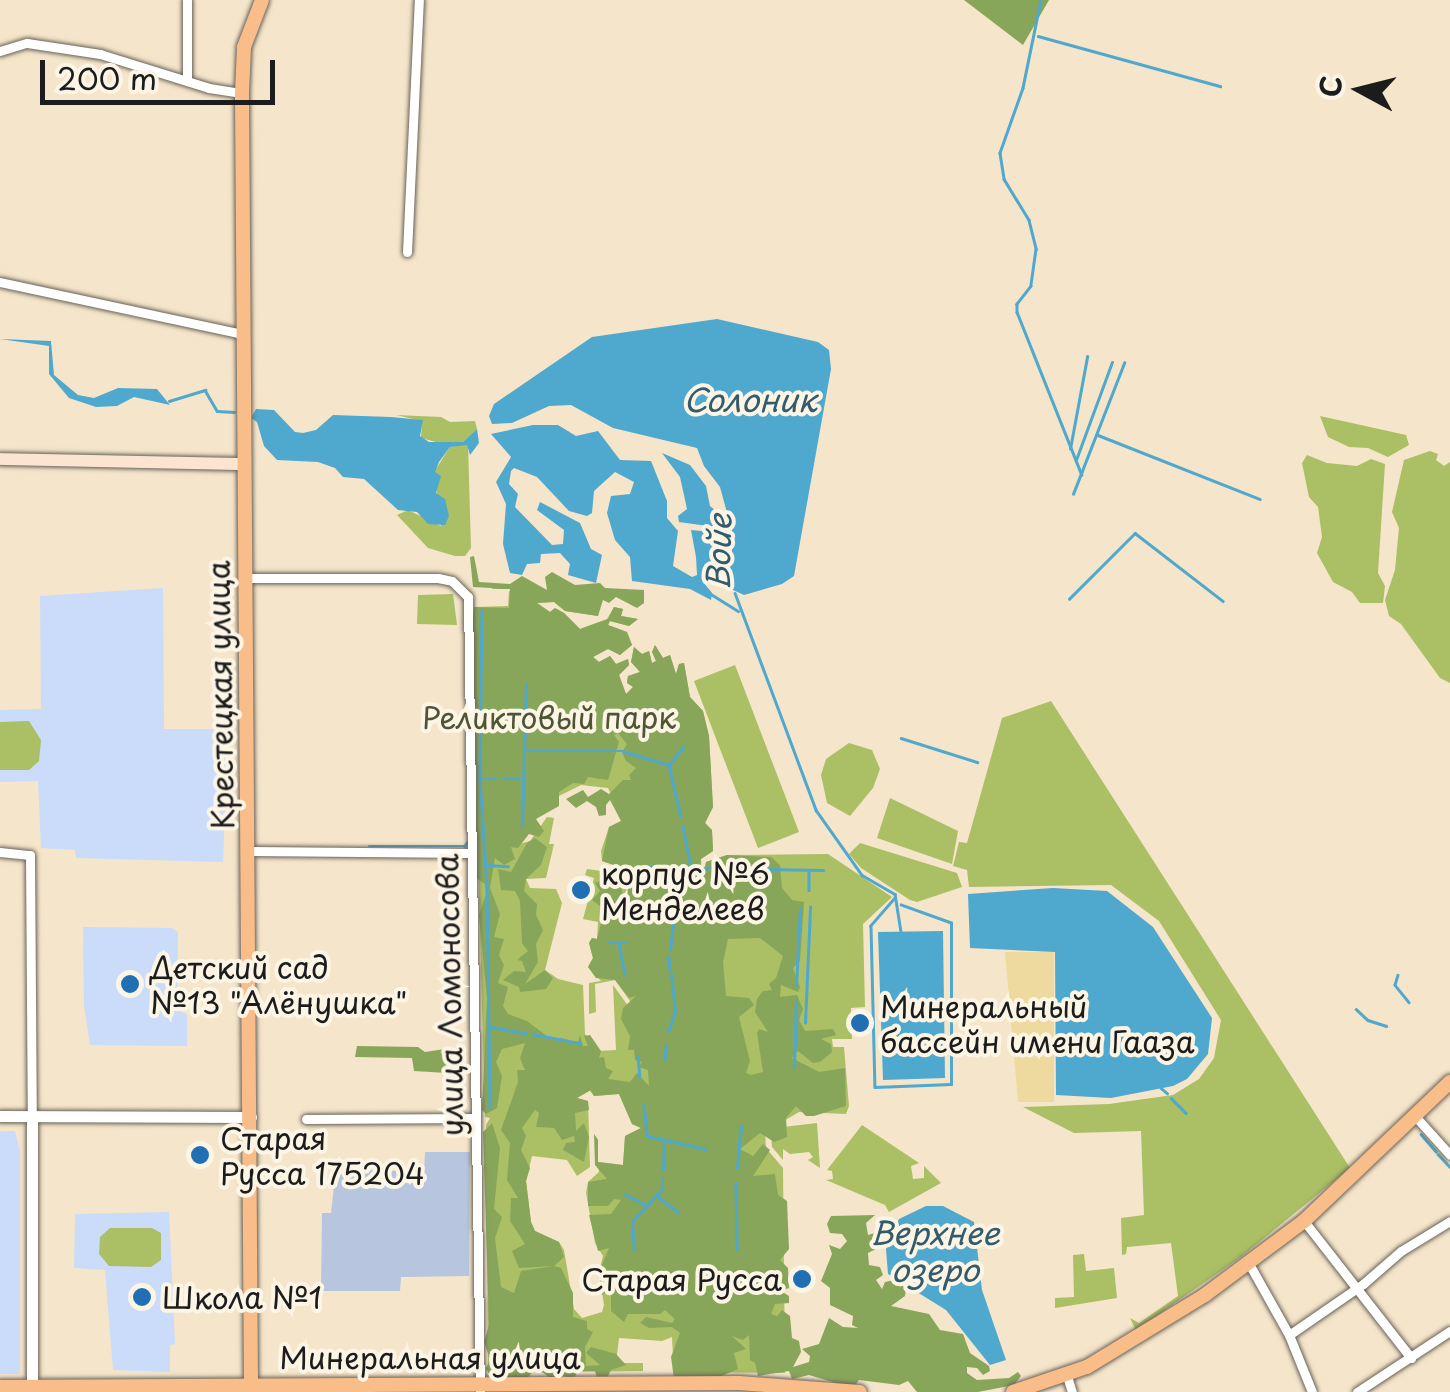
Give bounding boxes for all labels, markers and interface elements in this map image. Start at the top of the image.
scale bar [45,40,280,102]
north arrow [1310,40,1410,140]
text: 200 m [57,55,157,100]
text: С [1307,73,1352,99]
water label: Солоник [683,380,817,418]
water label: Войе [698,513,738,591]
street label: Крестецкая улица [200,559,240,831]
park label: Реликтовый парк [422,699,676,735]
street label: улица Ломоносова [429,853,469,1137]
place label: корпус №6 Менделеев [601,855,771,926]
marker: корпус №6 Менделеев [570,879,592,901]
place label: Детский сад №13 "Алёнушка" [150,949,408,1020]
marker: Детский сад №13 "Алёнушка" [119,973,141,995]
place label: Минеральный бассейн имени Гааза [880,988,1198,1058]
marker: Минеральный бассейн имени Гааза [849,1012,871,1034]
place label: Старая Русса 175204 [220,1120,425,1190]
marker: Старая Русса 175204 [189,1144,211,1166]
water label: Верхнее озеро [870,1214,1000,1289]
place label: Старая Русса [580,1261,782,1297]
marker: Старая Русса [791,1268,813,1290]
place label: Школа №1 [162,1279,323,1315]
marker: Школа №1 [131,1286,153,1308]
street label: Минеральная улица [278,1339,582,1375]

